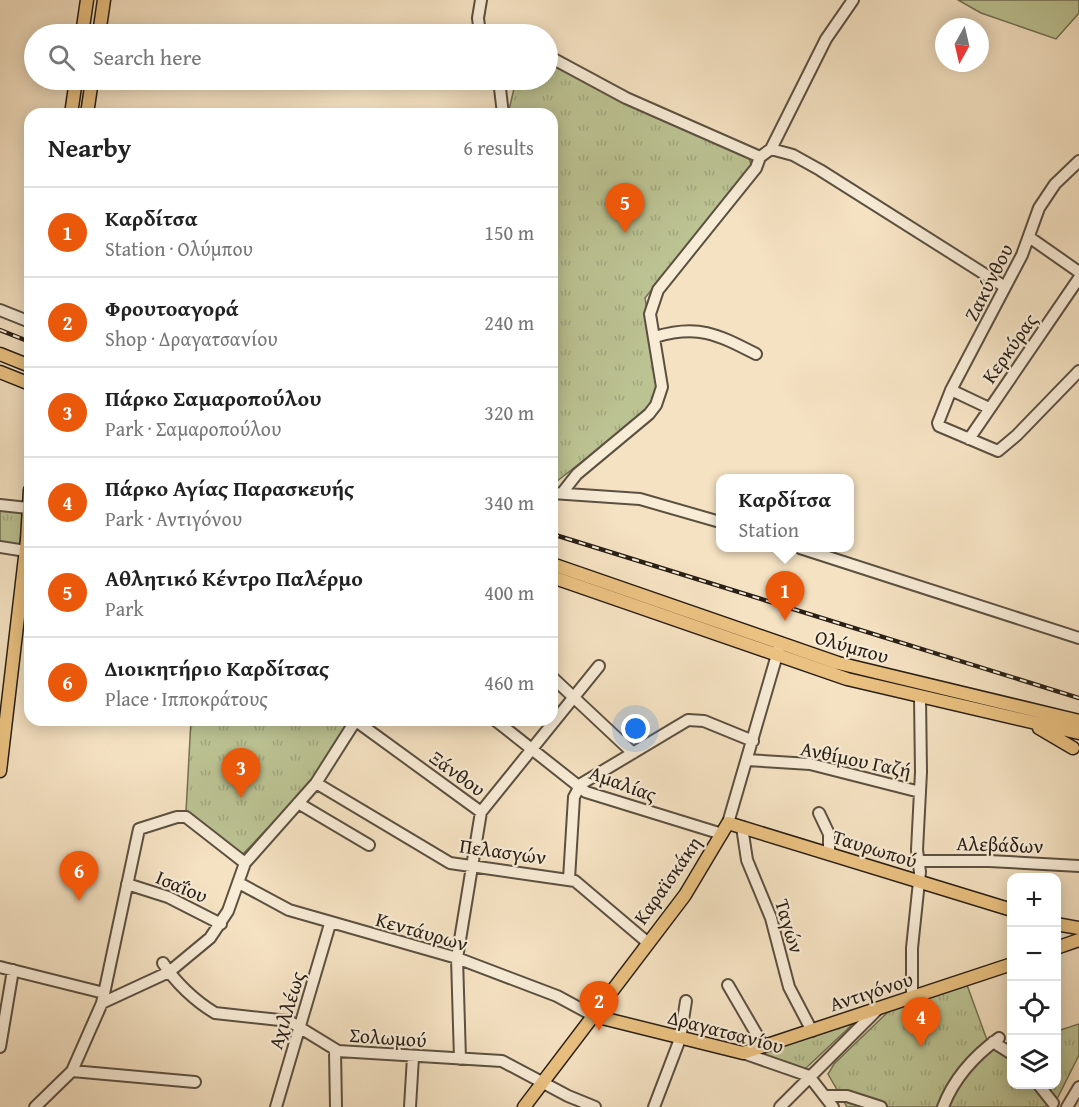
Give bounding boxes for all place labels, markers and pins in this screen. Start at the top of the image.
pin: 5 [606,184,644,233]
pin: 1 [766,572,804,621]
pin: 3 [222,748,260,798]
pin: 6 [60,852,98,901]
pin: 2 [580,982,618,1031]
pin: 4 [902,998,940,1047]

